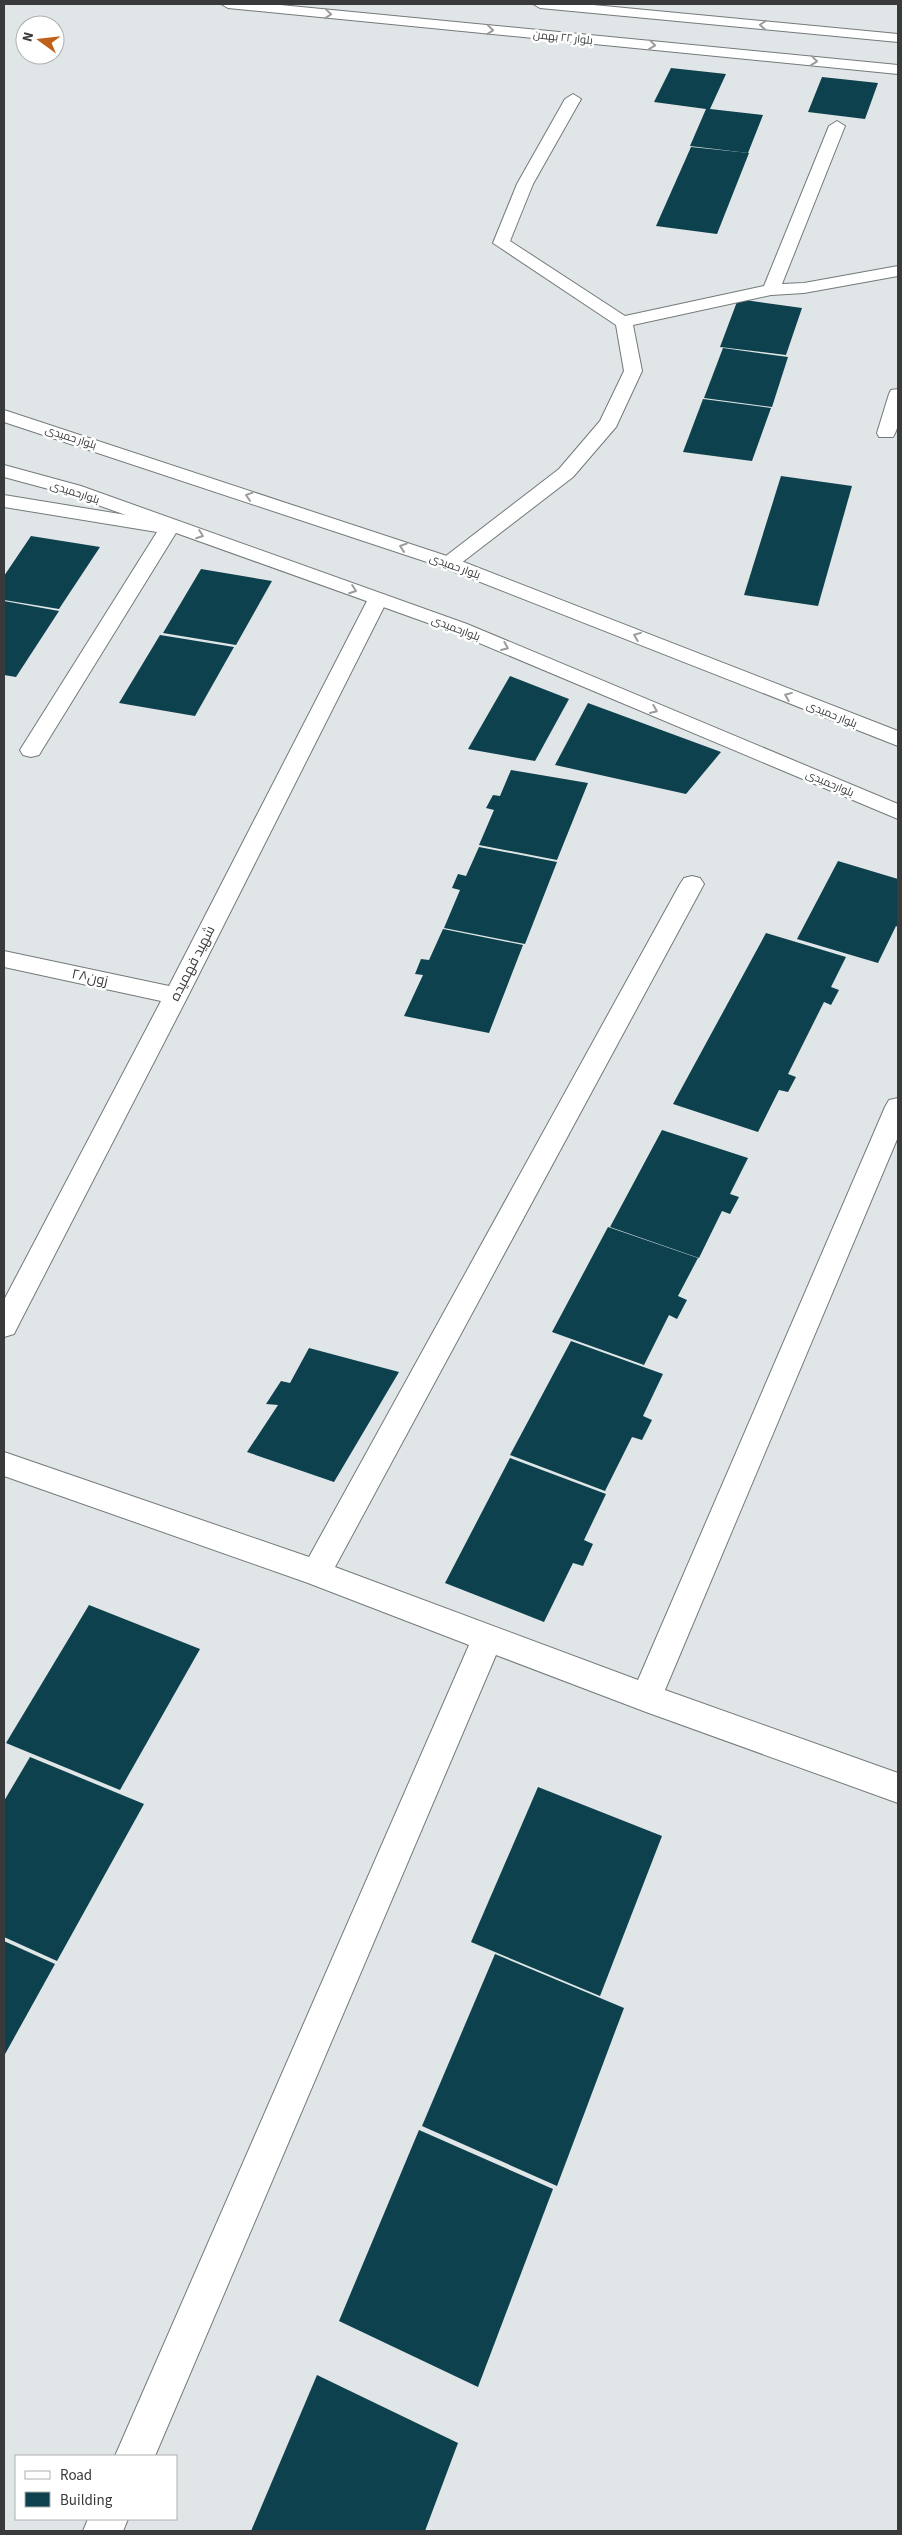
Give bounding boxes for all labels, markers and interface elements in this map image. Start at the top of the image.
one-way arrow [325,8,333,19]
north arrow [15,15,65,65]
one-way arrow [758,20,766,31]
one-way arrow [486,24,494,35]
street label: بلوار ۲۲ بهمن [532,27,594,48]
text: N [18,30,39,44]
one-way arrow [648,40,656,51]
one-way arrow [810,55,818,66]
street label: بلوار حمیدی [43,422,99,453]
street label: بلوارحمیدی [48,477,101,508]
one-way arrow [245,492,253,502]
one-way arrow [195,529,203,539]
one-way arrow [399,543,408,553]
street label: بلوار حمیدی [427,550,482,583]
one-way arrow [348,584,356,594]
street label: بلوارحمیدی [429,612,482,645]
one-way arrow [633,632,641,642]
one-way arrow [500,641,509,651]
one-way arrow [784,692,793,702]
street label: بلوار حمیدی [804,698,859,731]
one-way arrow [649,704,658,715]
street label: بلوارحمیدی [803,767,856,800]
street label: شهید فهمیده [165,922,220,1005]
street label: زون۲۸ [70,964,110,992]
legend [15,2455,178,2520]
text: Road [60,2465,92,2486]
text: Building [60,2490,113,2511]

